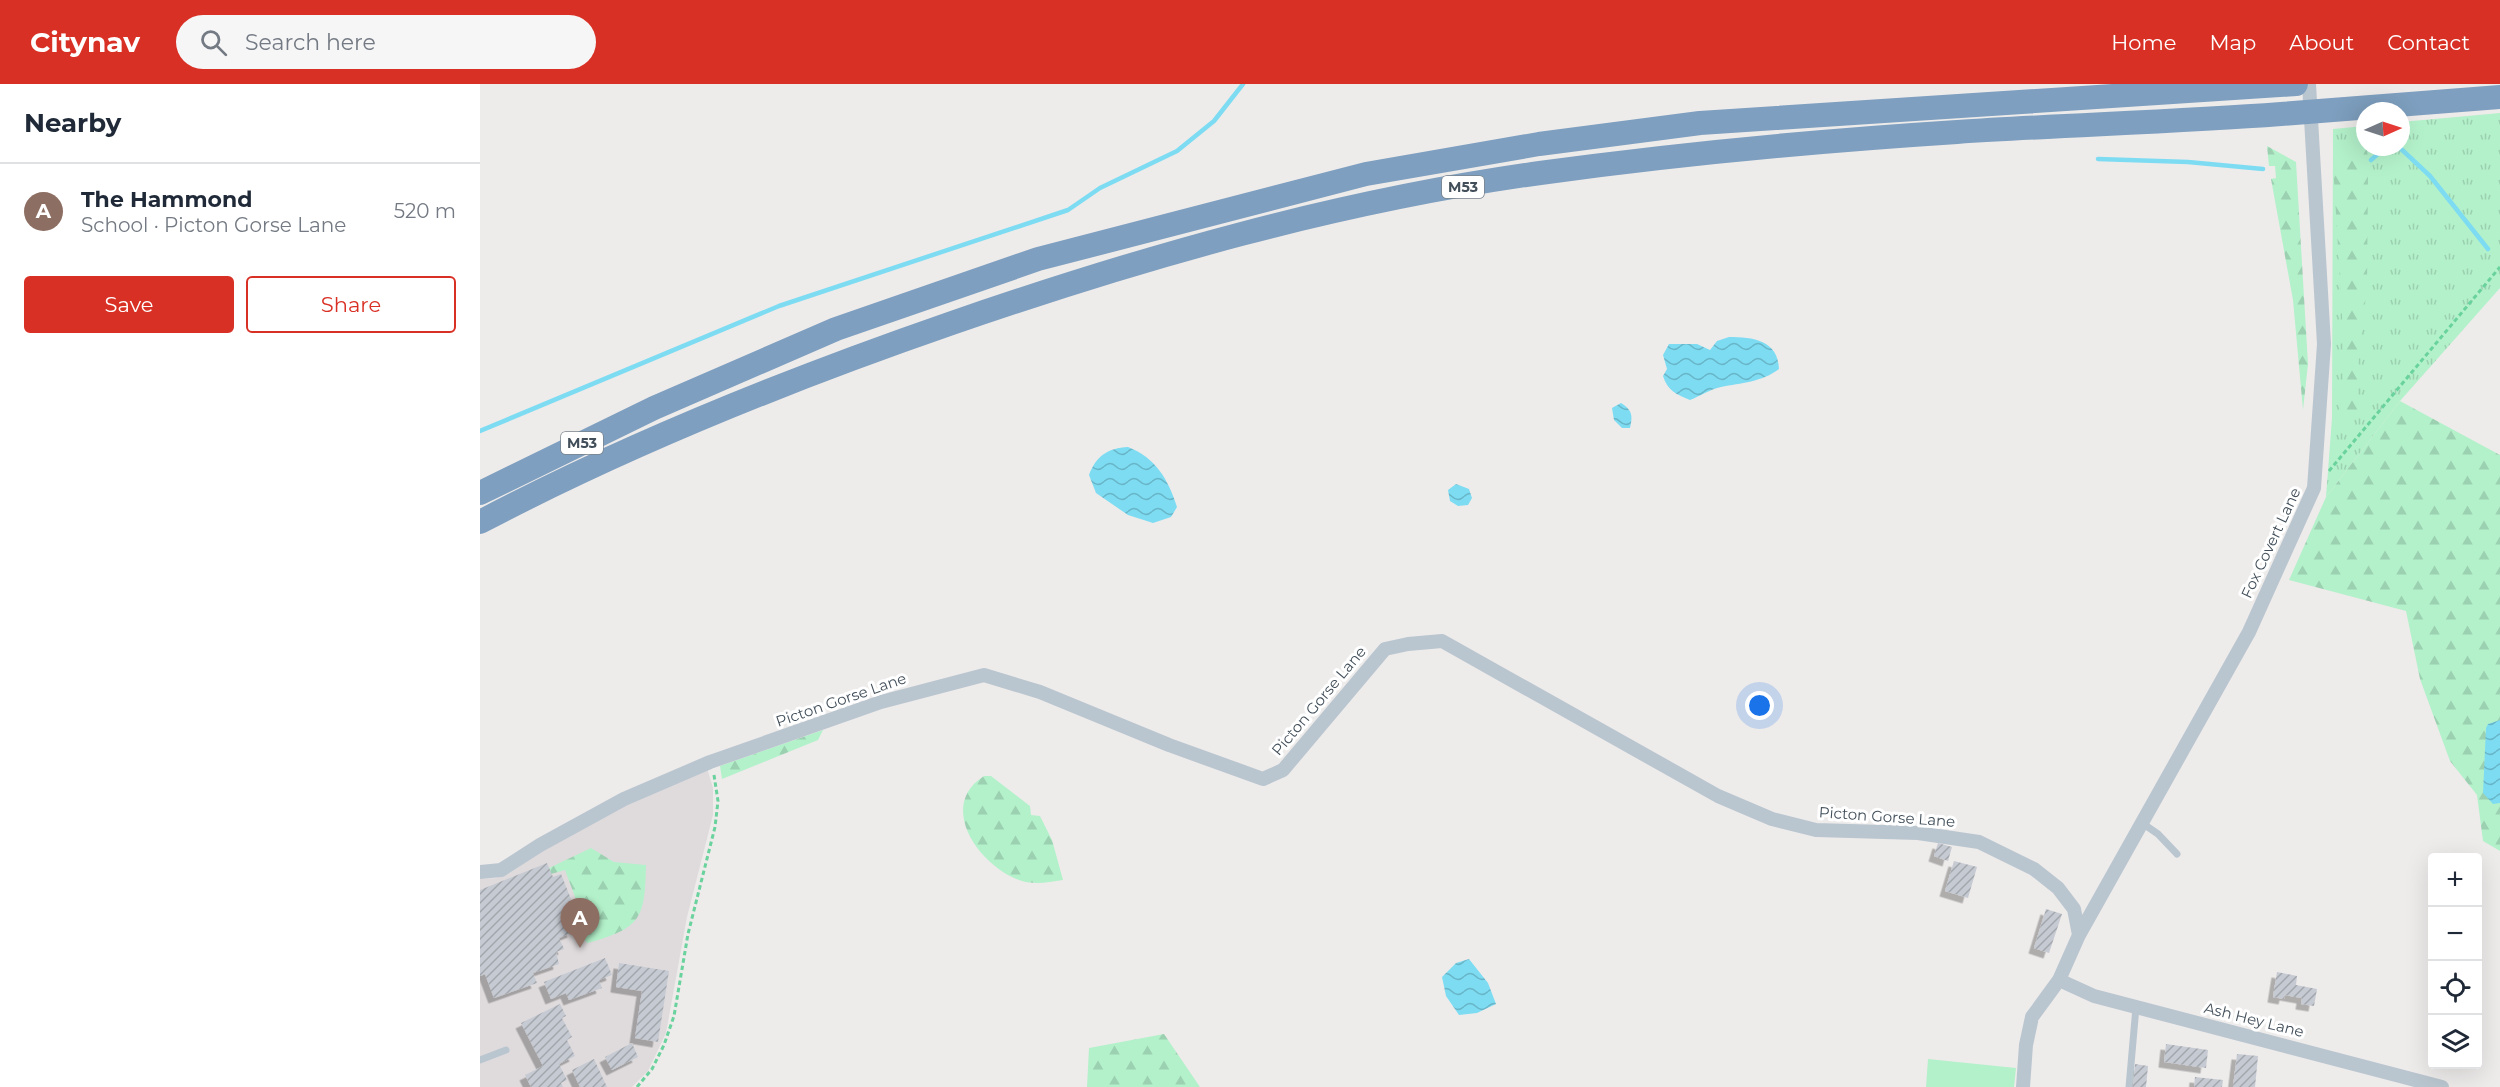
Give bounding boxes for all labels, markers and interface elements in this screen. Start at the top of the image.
search box [176,15,596,69]
text: Citynav [30,25,140,59]
icon: search [197,26,230,59]
text: Search here [245,29,376,56]
text: Home [2111,30,2176,55]
text: Map [2209,30,2256,55]
text: About [2289,30,2354,55]
text: Contact [2387,30,2470,55]
north arrow [2356,102,2410,156]
text: Nearby [24,107,121,139]
road number: M53 [1442,176,1484,198]
text: The Hammond [81,186,253,213]
text: A [36,199,51,223]
text: 520 m [394,199,456,223]
text: School · Picton Gorse Lane [81,213,346,237]
button: Save [24,276,234,333]
button: Share [246,276,456,333]
road number: M53 [561,432,603,454]
street label: Fox Covert Lane [2237,484,2304,601]
street label: Picton Gorse Lane [1267,642,1370,759]
street label: Picton Gorse Lane [773,668,909,731]
your location [1745,691,1774,720]
street label: Picton Gorse Lane [1818,802,1956,831]
map controls [2428,853,2482,1069]
button: + [2428,853,2482,907]
pin: A [560,898,600,948]
button: − [2428,907,2482,961]
button: locate [2428,961,2482,1015]
street label: Ash Hey Lane [2202,998,2306,1041]
button: layers [2428,1015,2482,1069]

